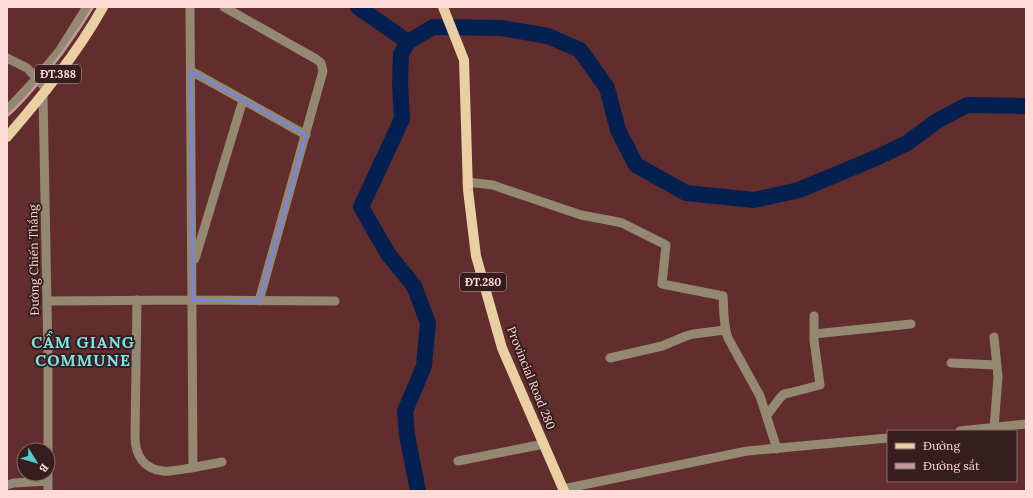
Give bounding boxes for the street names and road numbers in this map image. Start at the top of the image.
road number: ĐT.388 [35,65,81,83]
street label: Đường Chiến Thắng [25,204,42,316]
road number: ĐT.280 [460,273,506,291]
street label: Provincial Road 280 [504,324,559,432]

